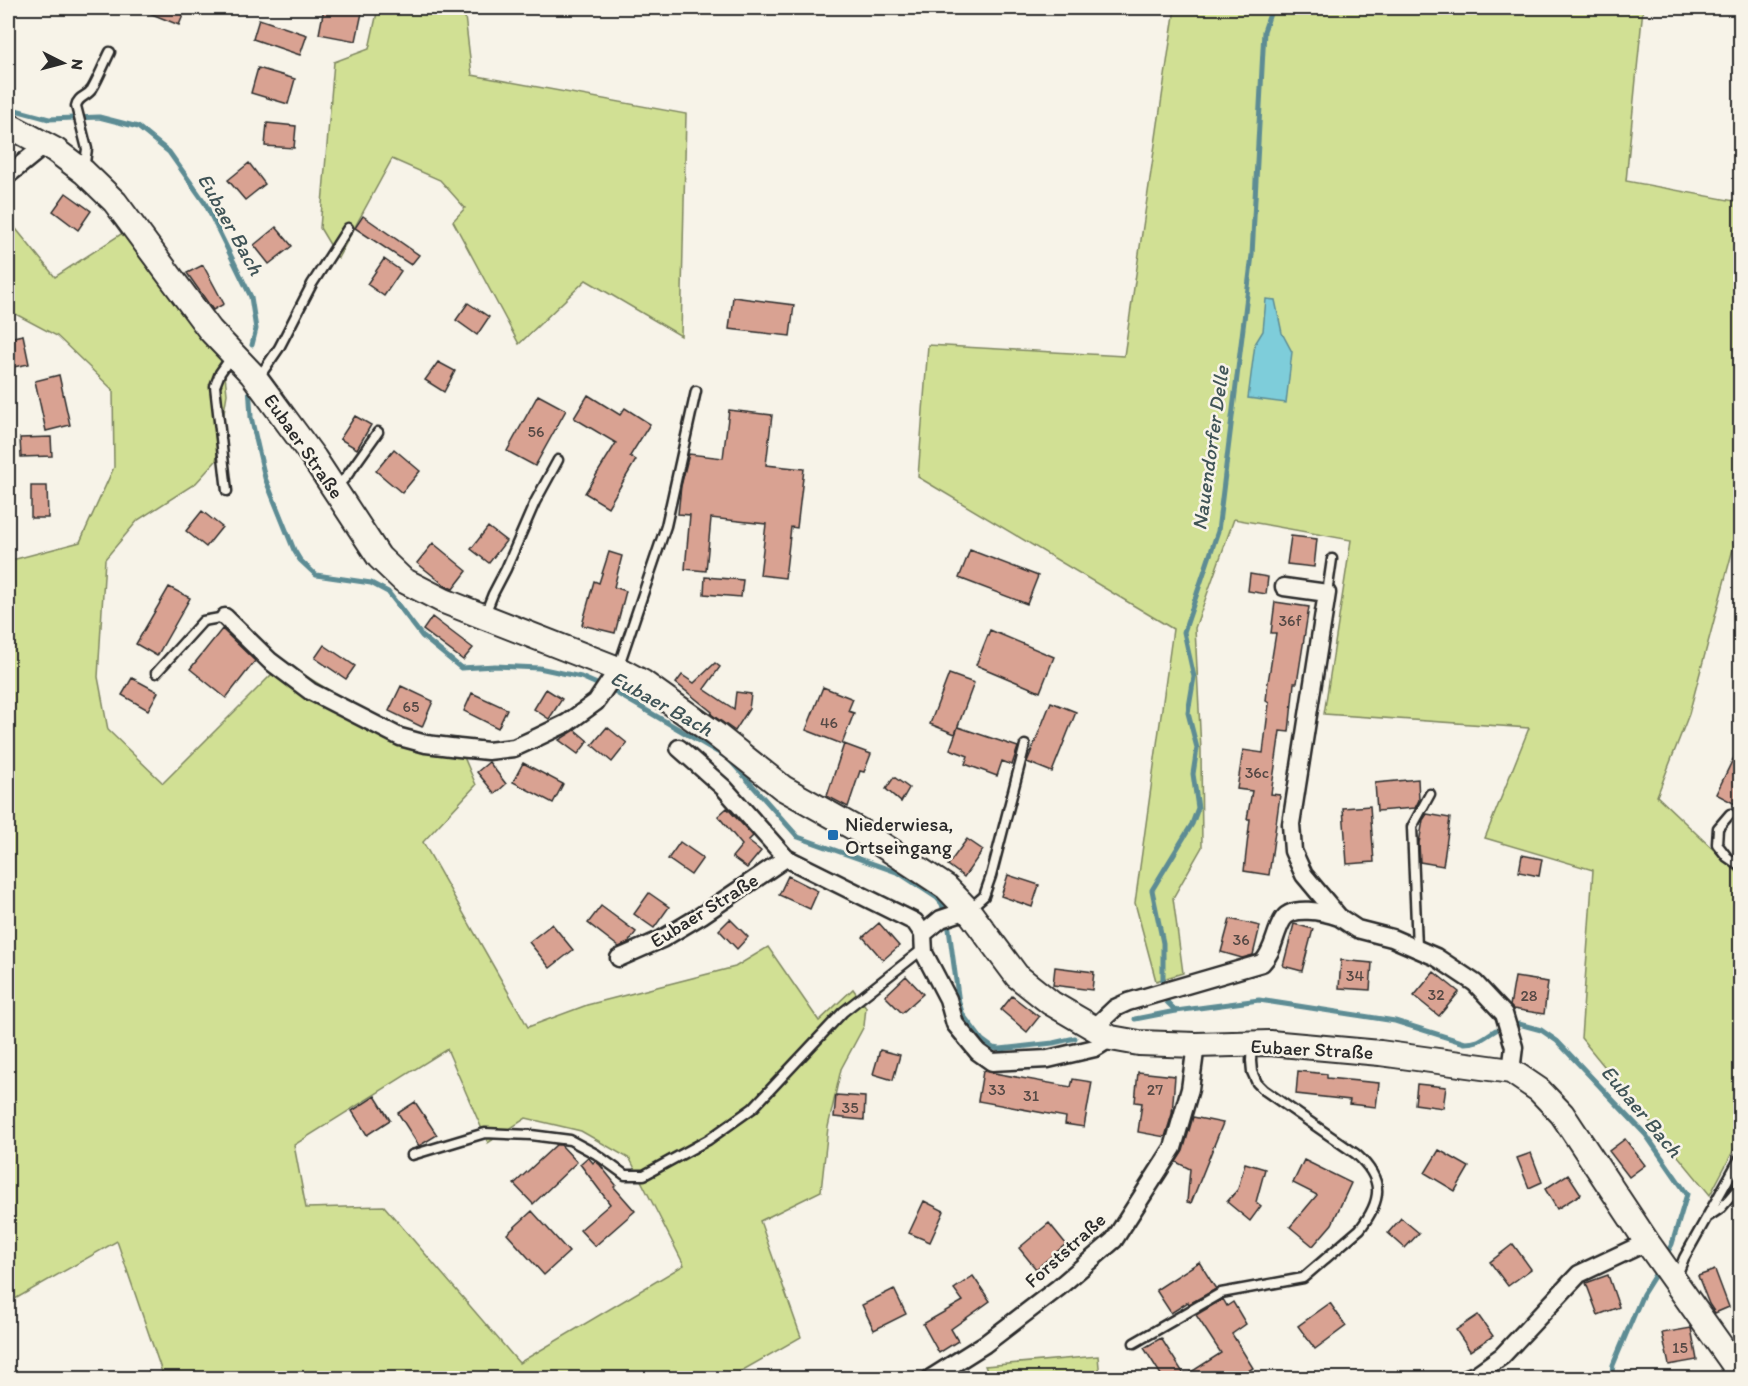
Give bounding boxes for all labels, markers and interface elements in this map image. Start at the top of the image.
north arrow [33,33,93,93]
text: N [67,58,87,71]
water label: Eubaer Bach [193,169,270,280]
water label: Nauendorfer Delle [1186,363,1234,532]
street label: Eubaer Straße [259,389,349,503]
house number: 56 [528,422,544,441]
house number: 36f [1278,611,1303,630]
water label: Eubaer Bach [607,665,718,742]
house number: 65 [403,697,419,716]
house number: 46 [820,713,838,732]
house number: 36c [1245,763,1269,782]
place label: Niederwiesa, Ortseingang [845,812,954,859]
marker: Niederwiesa, Ortseingang [826,828,840,842]
street label: Eubaer Straße [646,867,762,953]
house number: 36 [1232,930,1250,949]
house number: 34 [1346,966,1365,985]
house number: 32 [1427,985,1445,1004]
house number: 28 [1520,986,1538,1005]
street label: Eubaer Straße [1250,1034,1374,1064]
water label: Eubaer Bach [1596,1060,1688,1163]
house number: 33 [988,1080,1006,1099]
house number: 27 [1147,1080,1163,1099]
house number: 31 [1023,1086,1040,1105]
house number: 35 [841,1098,859,1117]
street label: Forststraße [1020,1207,1110,1293]
house number: 15 [1672,1338,1688,1357]

